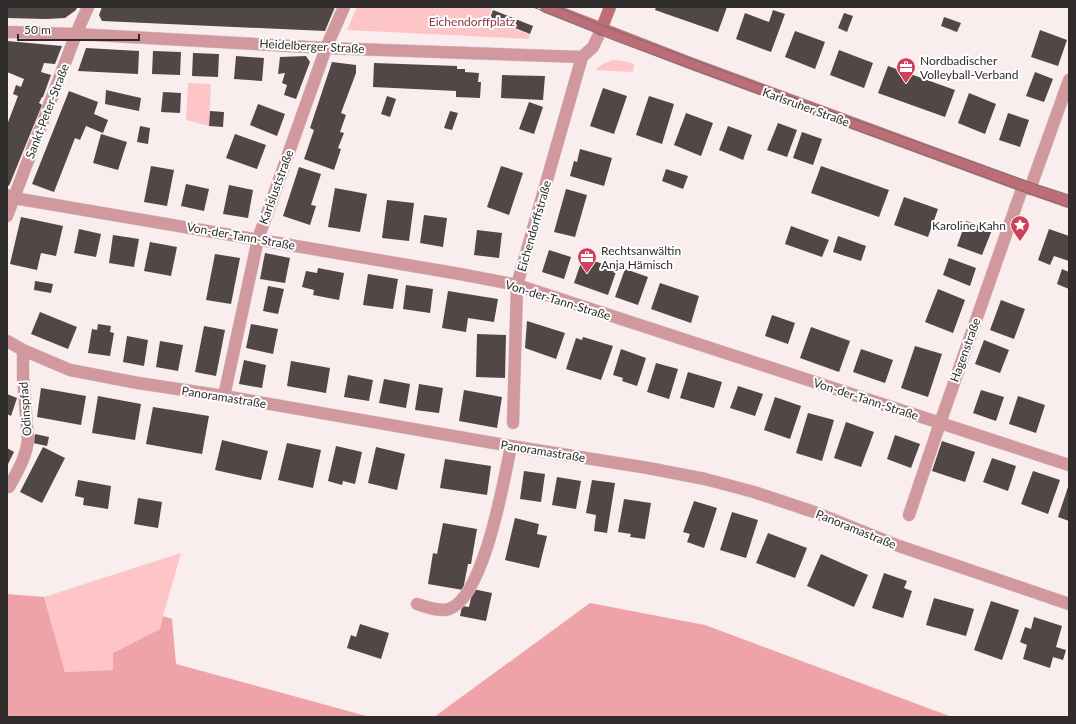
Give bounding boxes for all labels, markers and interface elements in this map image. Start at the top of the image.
park label: Eichendorffplatz [429,14,516,29]
scale bar [18,16,139,42]
text: 50 m [24,22,51,37]
street label: Heidelberger Straße [259,36,365,56]
place label: Nordbadischer Volleyball-Verband [920,53,1019,82]
office icon: Nordbadischer Volleyball-Verband [895,56,917,84]
street label: Sankt-Peter-Straße [22,61,72,161]
street label: Karlsruher Straße [760,84,852,130]
street label: Karlsluststraße [256,148,296,226]
street label: Eichendorffstraße [514,179,554,273]
place icon: Karoline Kahn [1009,214,1031,242]
place label: Karoline Kahn [932,218,1006,233]
street label: Von-der-Tann-Straße [186,219,296,253]
place label: Rechtsanwältin Anja Hämisch [601,243,681,272]
office icon: Rechtsanwältin Anja Hämisch [576,246,598,274]
street label: Von-der-Tann-Straße [503,277,613,323]
street label: Hagenstraße [946,316,984,384]
street label: Von-der-Tann-Straße [812,375,920,423]
street label: Odinspfad [16,381,34,437]
street label: Panoramastraße [181,383,267,411]
street label: Panoramastraße [500,437,586,465]
street label: Panoramastraße [814,506,898,552]

